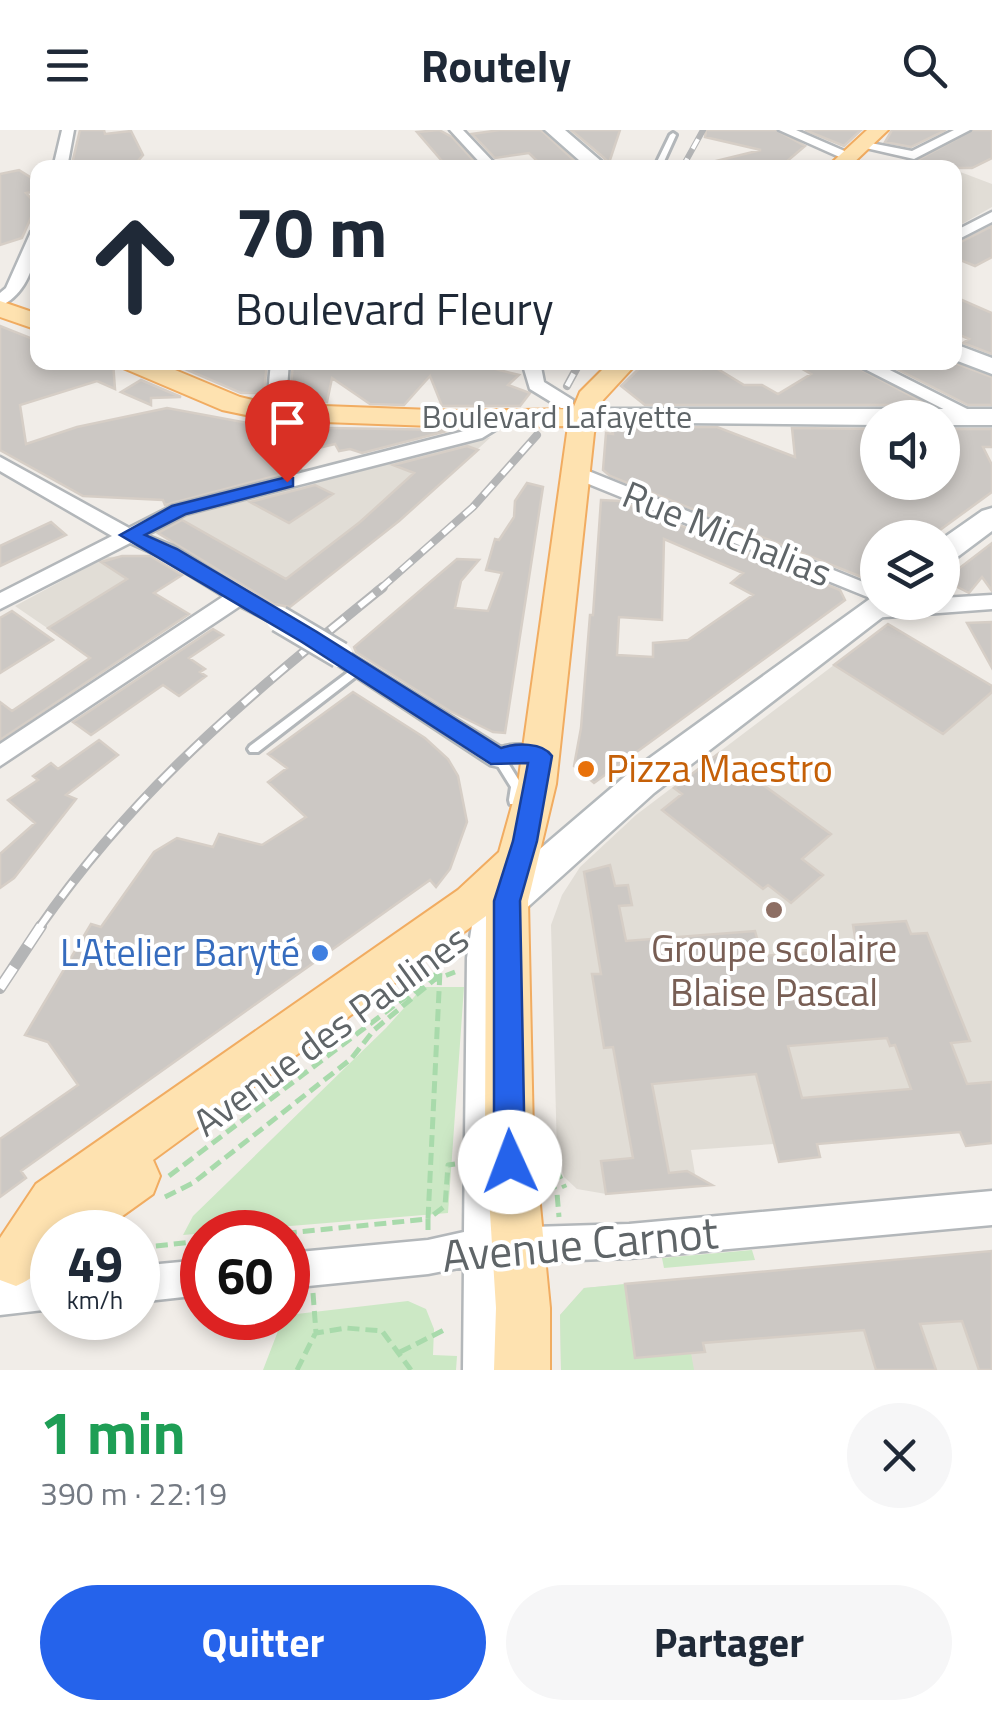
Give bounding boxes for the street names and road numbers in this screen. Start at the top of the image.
street label: Boulevard Lafayette [422,392,692,440]
street label: Rue Michalias [614,465,841,601]
street label: Avenue des Paulines [180,910,480,1150]
street label: Avenue Carnot [439,1197,721,1289]

